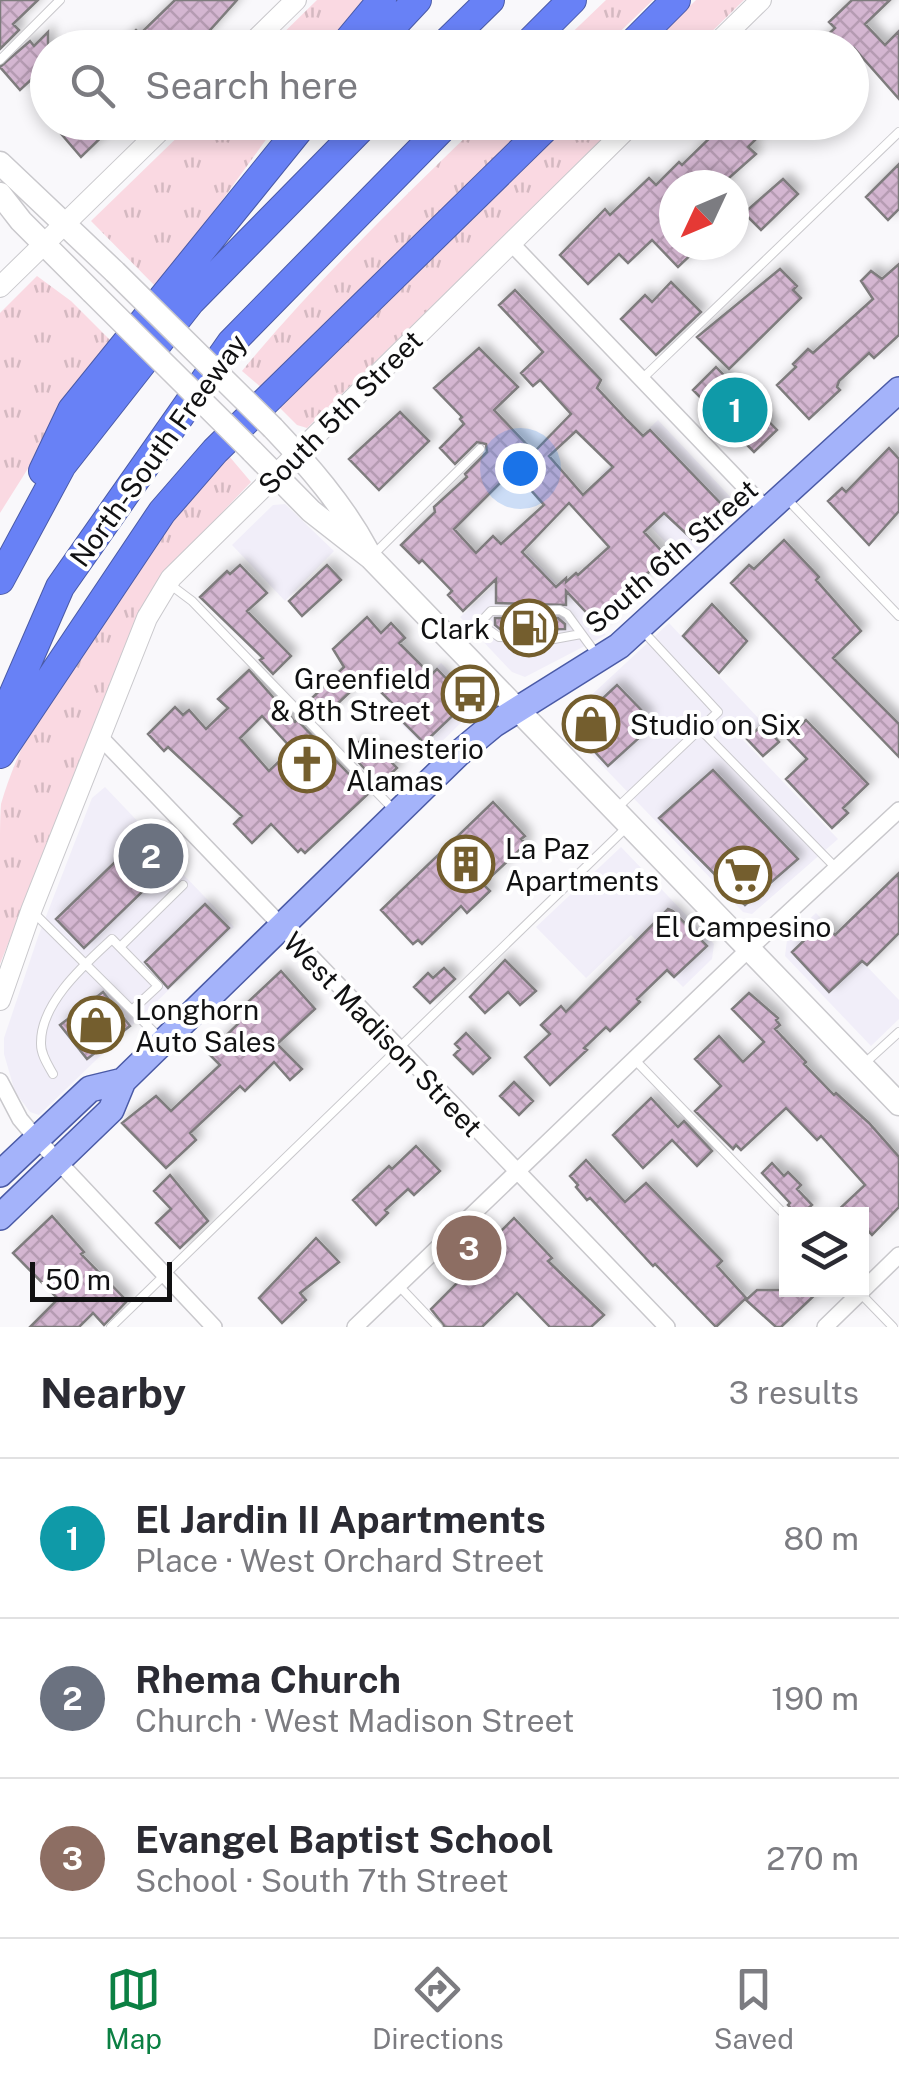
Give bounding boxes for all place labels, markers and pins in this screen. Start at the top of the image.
pin: 1 [702,372,768,448]
fuel station icon: Clark [499,598,559,658]
place label: Clark [420,612,490,645]
place label: Greenfield & 8th Street [271,662,431,727]
bus stop icon: Greenfield & 8th Street [440,664,500,724]
shop icon: Studio on Six [561,694,621,754]
place label: Studio on Six [630,708,801,741]
place label: Minesterio Alamas [346,732,484,797]
church icon: Minesterio Alamas [277,734,337,794]
pin: 2 [118,818,184,894]
place label: La Paz Apartments [505,832,659,897]
building icon: La Paz Apartments [436,834,496,894]
supermarket icon: El Campesino [713,845,773,905]
place label: El Campesino [655,910,831,943]
place label: Longhorn Auto Sales [135,993,276,1058]
shop icon: Longhorn Auto Sales [66,995,126,1055]
pin: 3 [436,1210,502,1286]

